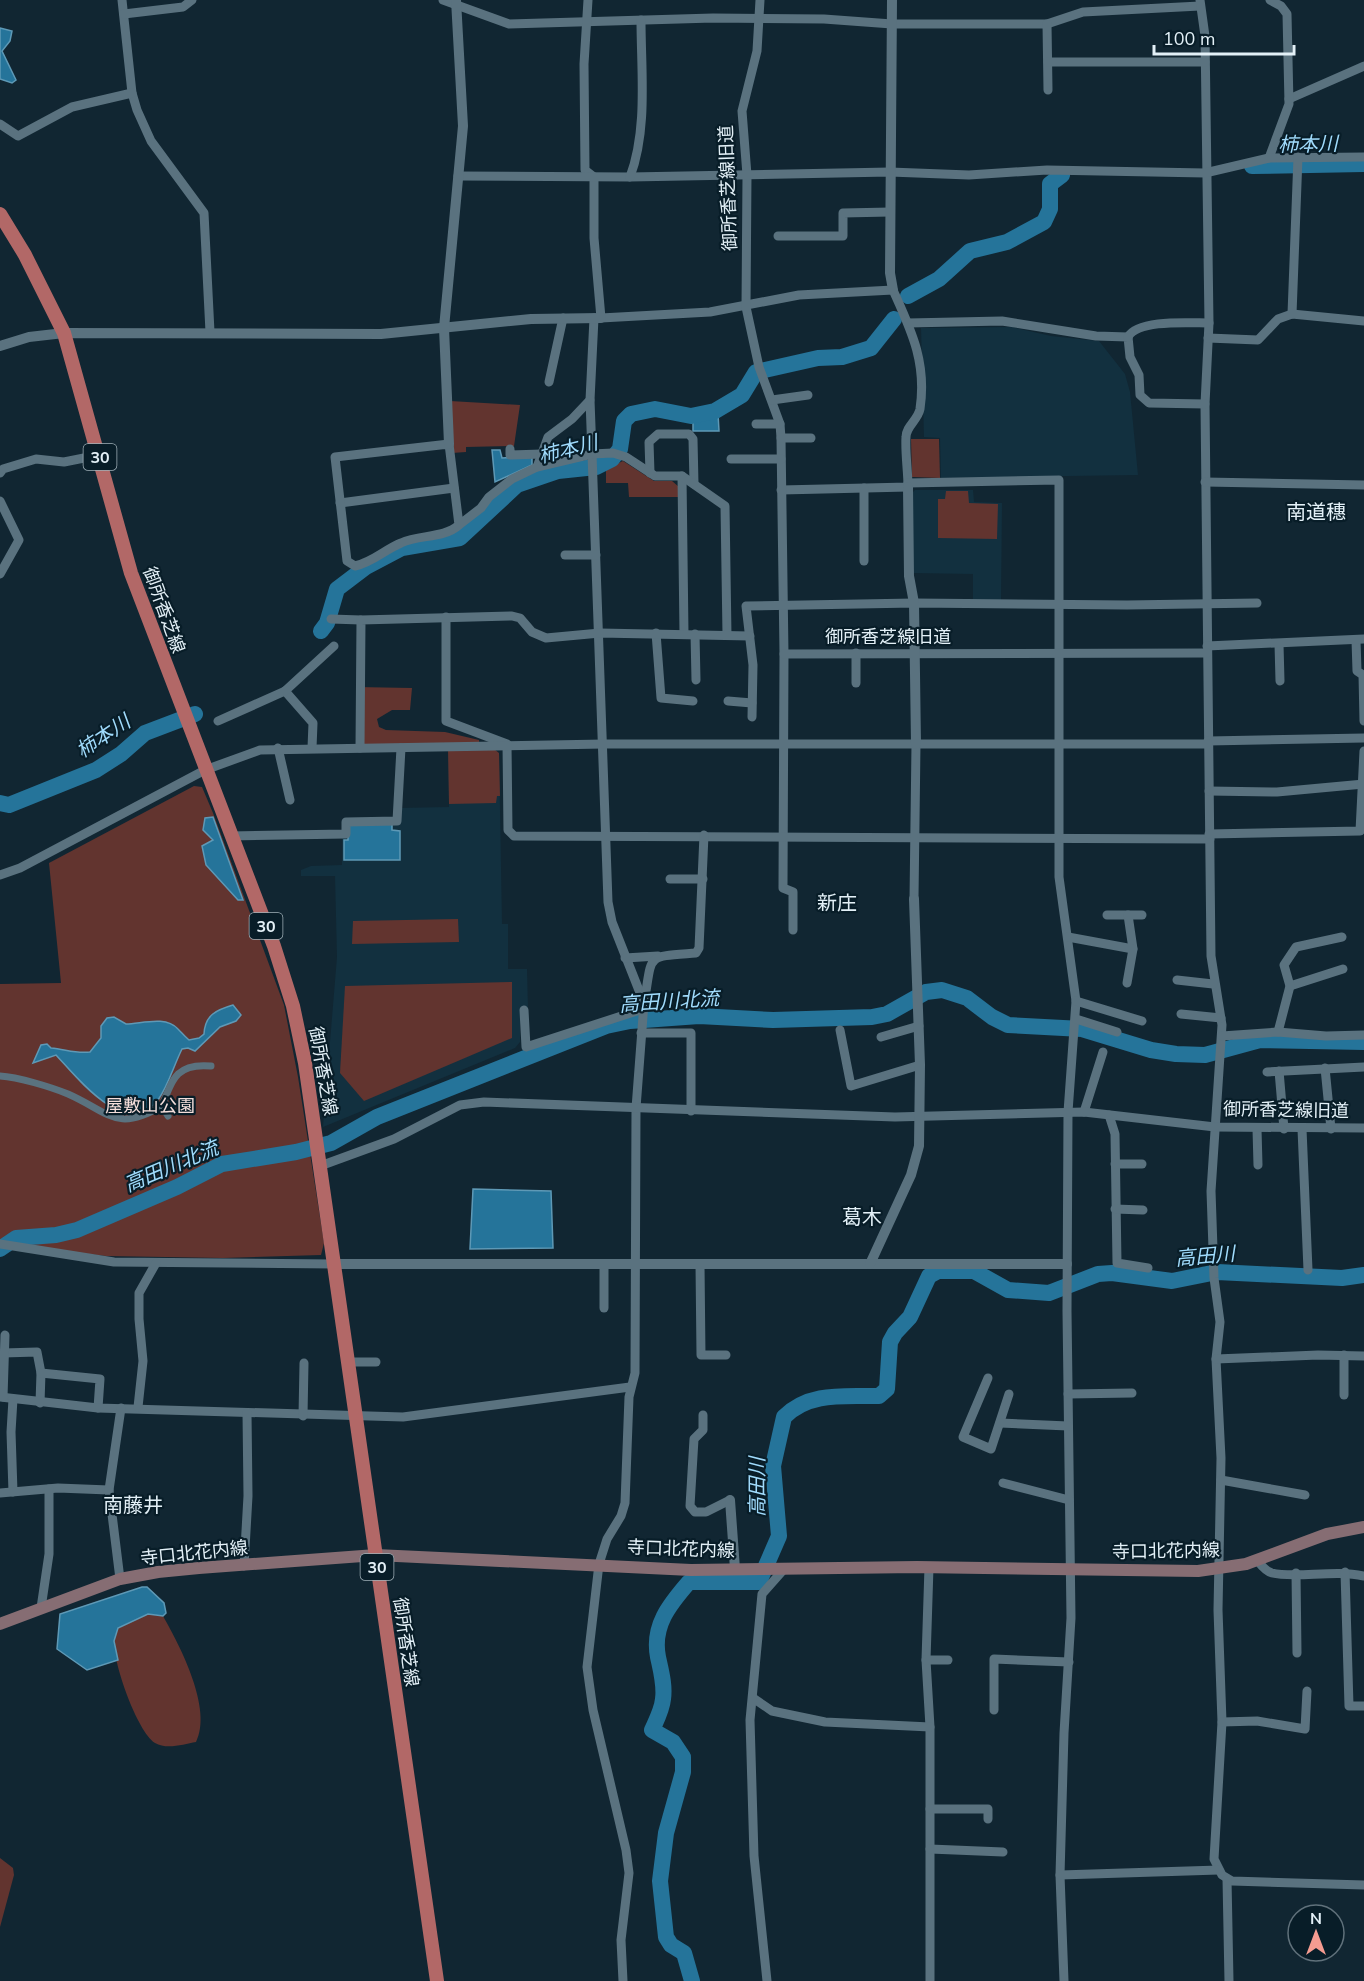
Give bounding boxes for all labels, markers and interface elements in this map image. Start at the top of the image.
scale bar [1154,18,1294,56]
text: 100 m [1163,27,1215,51]
street label: 御所香芝線旧道 [714,125,742,251]
water label: 柿本川 [1278,130,1340,159]
water label: 柿本川 [536,429,602,470]
road number: 30 [84,444,116,470]
district label: 南道穗 [1286,499,1346,526]
street label: 御所香芝線 [137,564,191,656]
street label: 御所香芝線旧道 [825,625,951,649]
water label: 柿本川 [71,707,137,764]
district label: 新庄 [817,890,857,917]
road number: 30 [250,913,282,939]
water label: 高田川北流 [618,984,723,1018]
street label: 御所香芝線 [303,1025,343,1117]
park label: 屋敷山公園 [105,1094,195,1118]
street label: 御所香芝線旧道 [1223,1097,1349,1123]
water label: 高田川北流 [120,1133,225,1198]
district label: 葛木 [842,1204,882,1231]
water label: 高田川 [1174,1240,1238,1273]
water label: 高田川 [744,1455,771,1517]
district label: 南藤井 [103,1492,163,1519]
street label: 寺口北花内線 [139,1535,249,1571]
street label: 寺口北花内線 [627,1535,735,1563]
street label: 寺口北花内線 [1112,1538,1220,1564]
road number: 30 [360,1554,394,1580]
street label: 御所香芝線 [388,1596,424,1688]
north arrow [1286,1903,1346,1963]
text: N [1310,1908,1322,1930]

